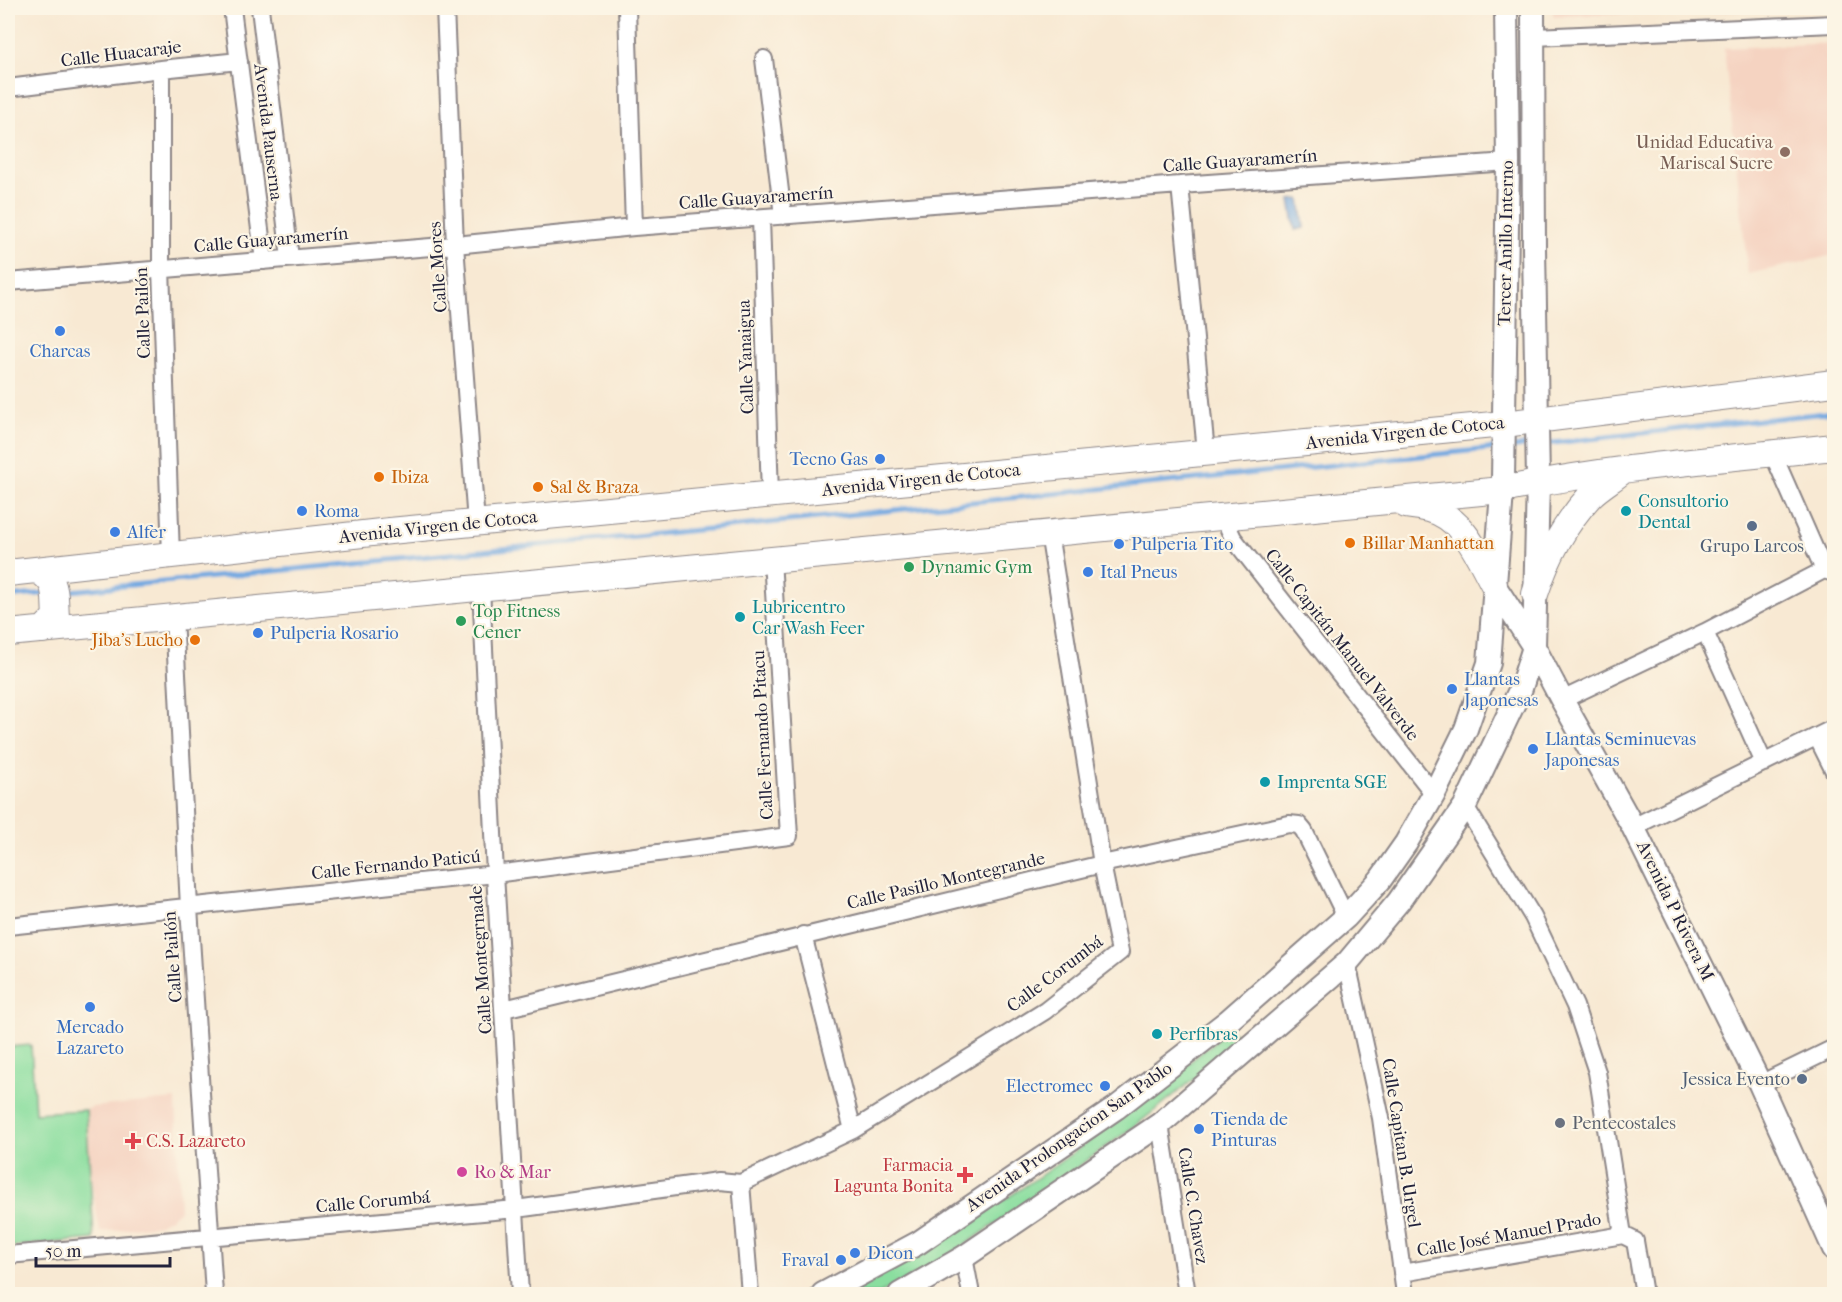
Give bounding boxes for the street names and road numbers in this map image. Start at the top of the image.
street label: Calle Huacaraje [60,36,183,72]
street label: Avenida Pauserna [249,61,287,202]
street label: Calle Guayaramerín [1162,145,1319,177]
street label: Tercer Anillo Interno [1494,160,1518,326]
street label: Calle Guayaramerín [678,182,835,214]
street label: Calle Mores [424,220,452,313]
street label: Calle Guayaramerín [193,223,350,257]
street label: Calle Pailón [131,266,155,359]
street label: Calle Yanaigua [733,299,758,415]
street label: Avenida Virgen de Cotoca [1304,412,1506,454]
street label: Avenida Virgen de Cotoca [820,459,1022,501]
street label: Avenida Virgen de Cotoca [337,506,539,548]
street label: Calle Capitán Manuel Valverde [1261,545,1423,745]
street label: Calle Fernando Pitacu [748,650,778,820]
street label: Avenida P Rivera M [1632,837,1718,984]
street label: Calle Fernando Paticú [310,846,482,884]
street label: Calle Pasillo Montegrande [845,848,1047,914]
street label: Calle Montegrnade [465,885,497,1035]
street label: Calle Pailón [159,910,187,1003]
street label: Calle Corumbá [1003,931,1108,1017]
street label: Calle Capitan B. Urgel [1377,1057,1425,1229]
street label: Avenida Prolongacion San Pablo [961,1058,1176,1217]
street label: Calle C. Chavez [1173,1146,1213,1266]
street label: Calle Corumbá [315,1186,432,1217]
street label: Calle José Manuel Prado [1415,1208,1603,1262]

